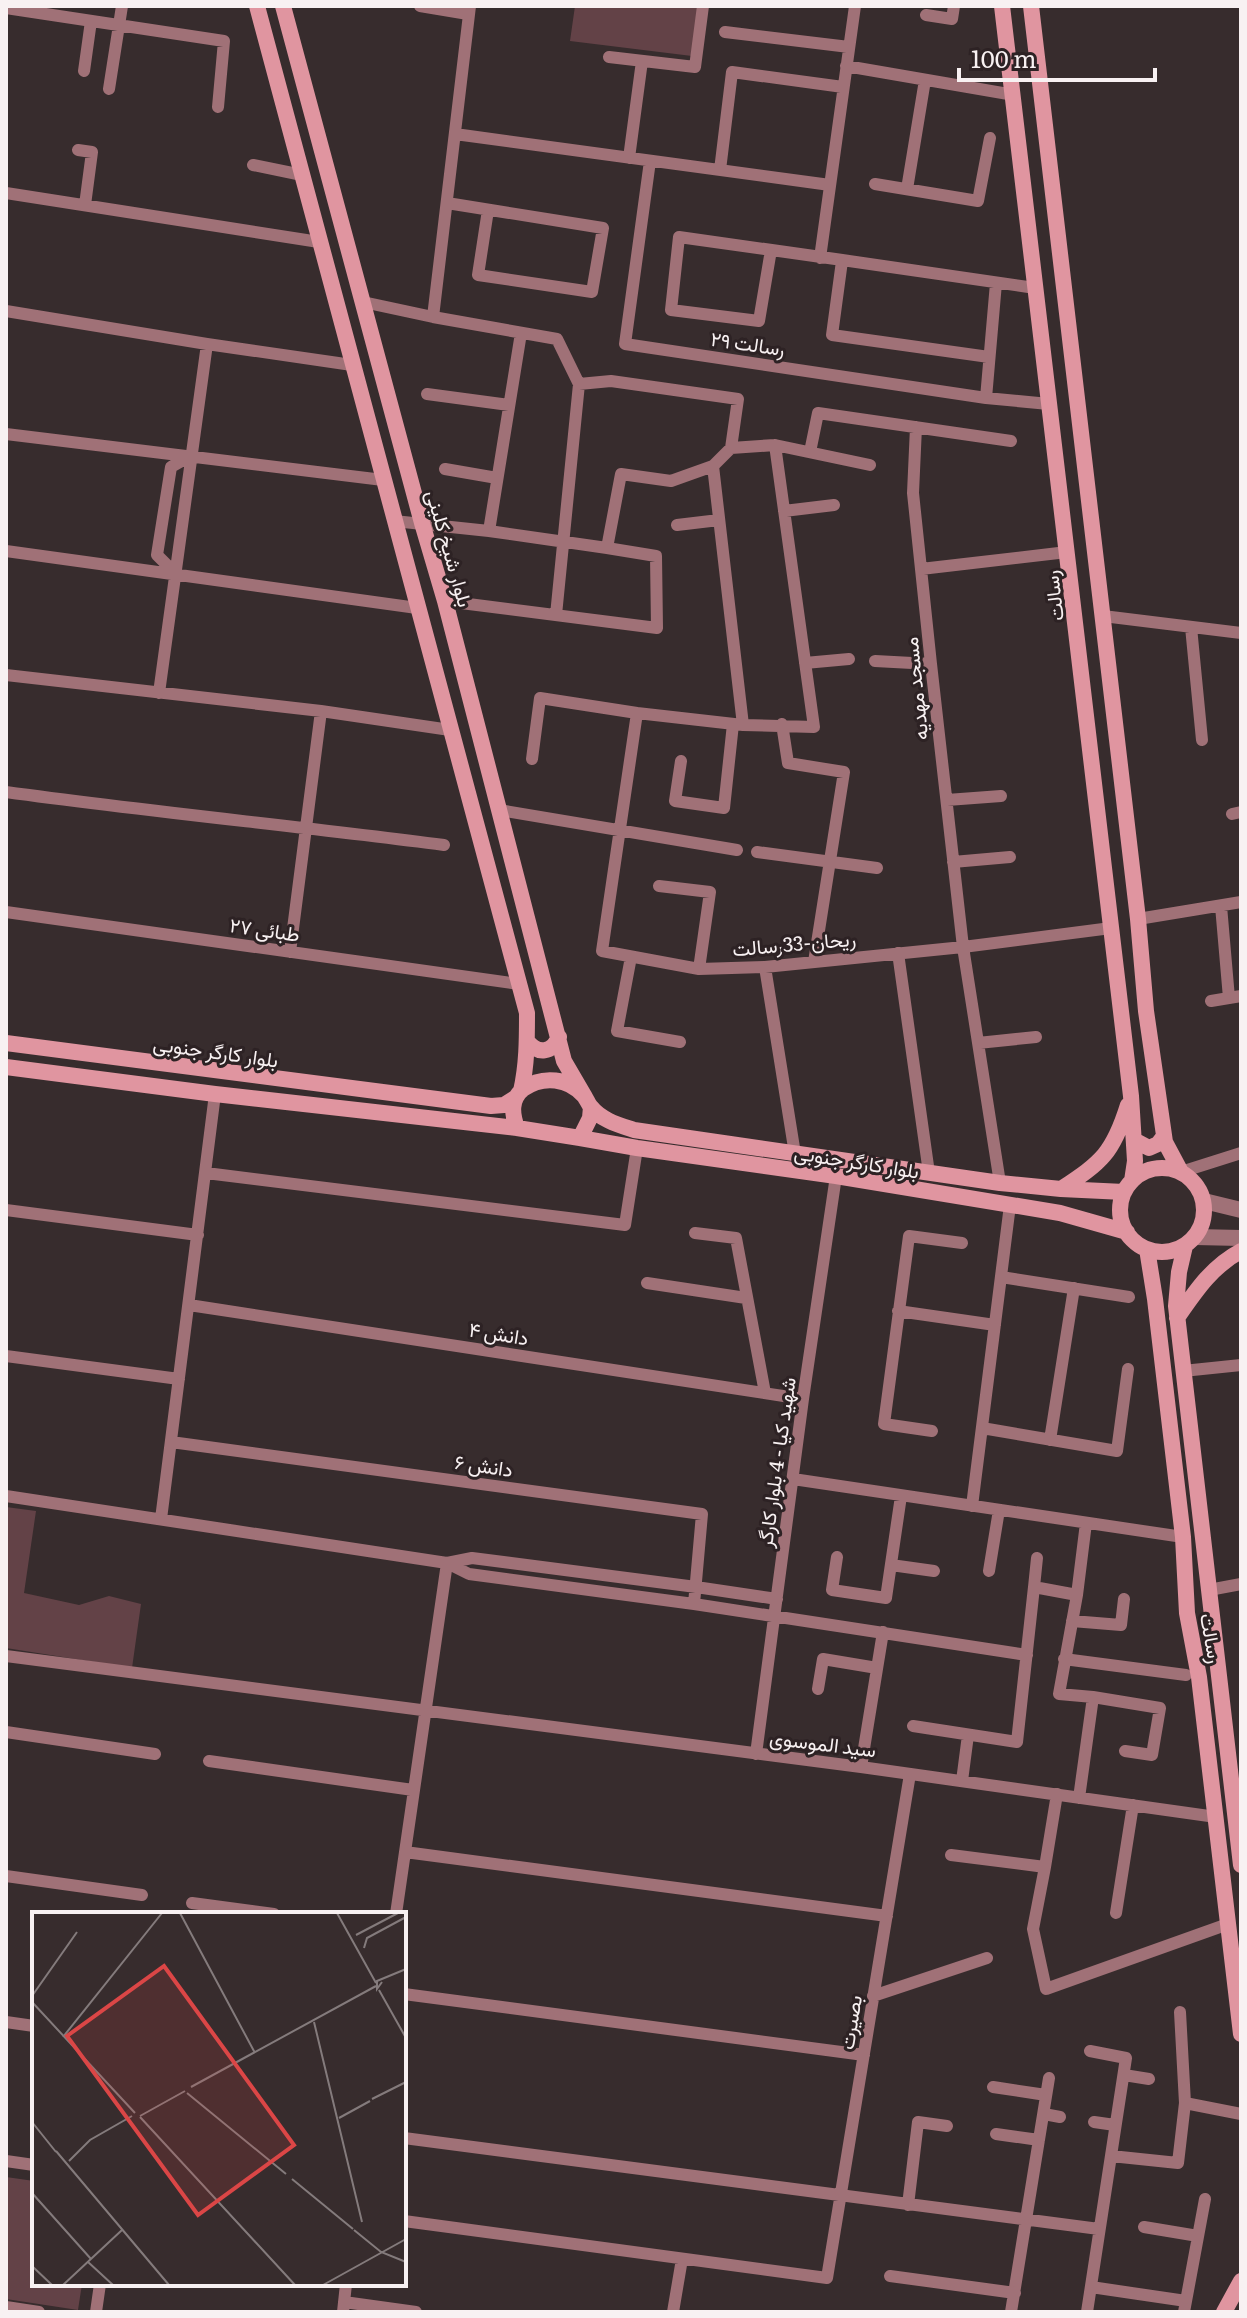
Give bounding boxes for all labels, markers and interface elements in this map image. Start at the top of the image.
scale bar [959,32,1155,82]
text: 100 m [971,40,1037,75]
street label: رسالت ۲۹ [709,322,787,362]
street label: بلوار شیخ کلینی [419,486,482,610]
street label: رسالت [1034,569,1070,623]
street label: مسجد مهدیه [894,636,934,742]
street label: طبائی ۲۷ [228,908,302,948]
street label: ریحان-33رسالت [731,922,857,962]
street label: بلوار کارگر جنوبی [151,1026,281,1074]
street label: بلوار کارگر جنوبی [792,1135,922,1185]
street label: دانش ۴ [467,1312,531,1352]
street label: شهید کیا - 4 بلوار کارگر [748,1375,802,1550]
street label: دانش ۶ [453,1445,515,1483]
street label: رسالت [1194,1610,1232,1666]
street label: سید الموسوی [768,1721,878,1763]
inset map [32,1912,406,2286]
street label: بصیرت [830,1993,868,2051]

